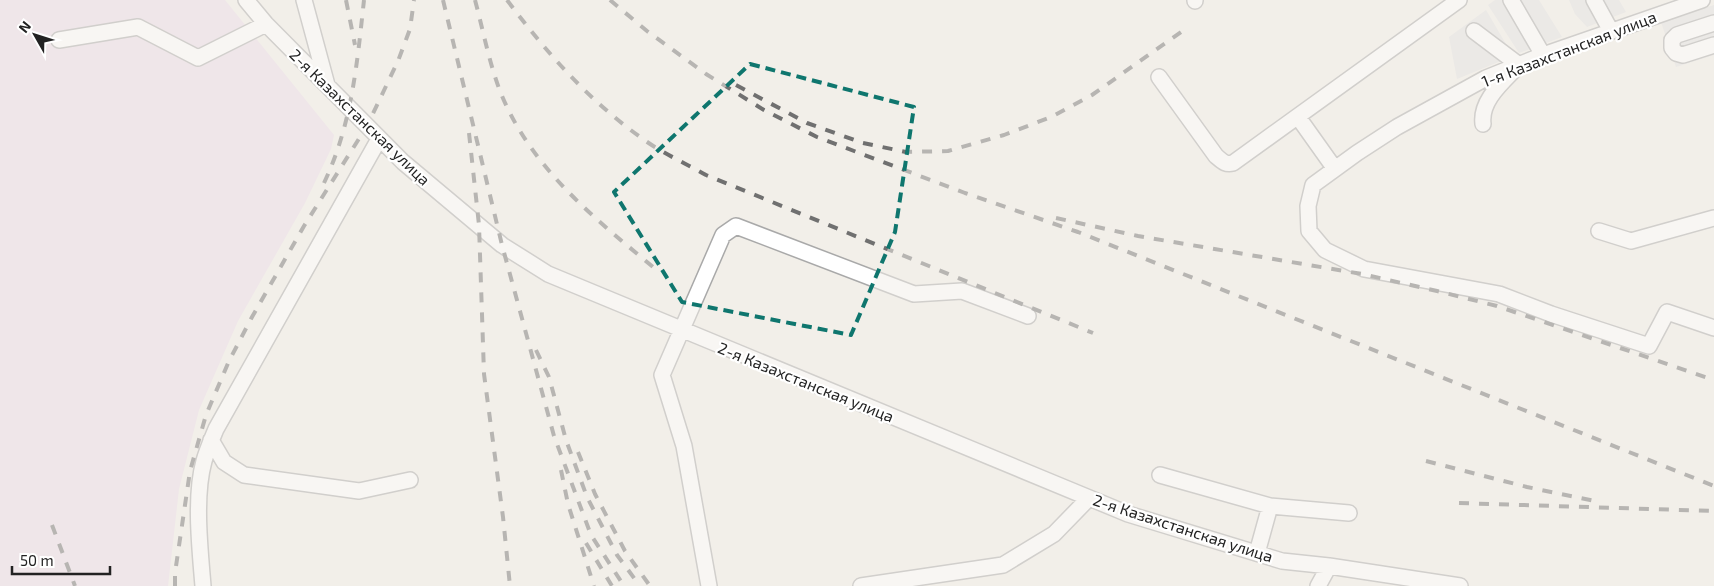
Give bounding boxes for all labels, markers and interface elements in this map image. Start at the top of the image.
street label: 1-я Казахстанская улица [1479,6,1659,92]
north arrow [10,10,60,60]
text: N [15,17,34,36]
street label: 2-я Казахстанская улица [285,44,435,190]
street label: 2-я Казахстанская улица [715,338,897,426]
street label: 2-я Казахстанская улица [1090,489,1276,567]
scale bar [12,544,110,576]
text: 50 m [20,551,54,569]

